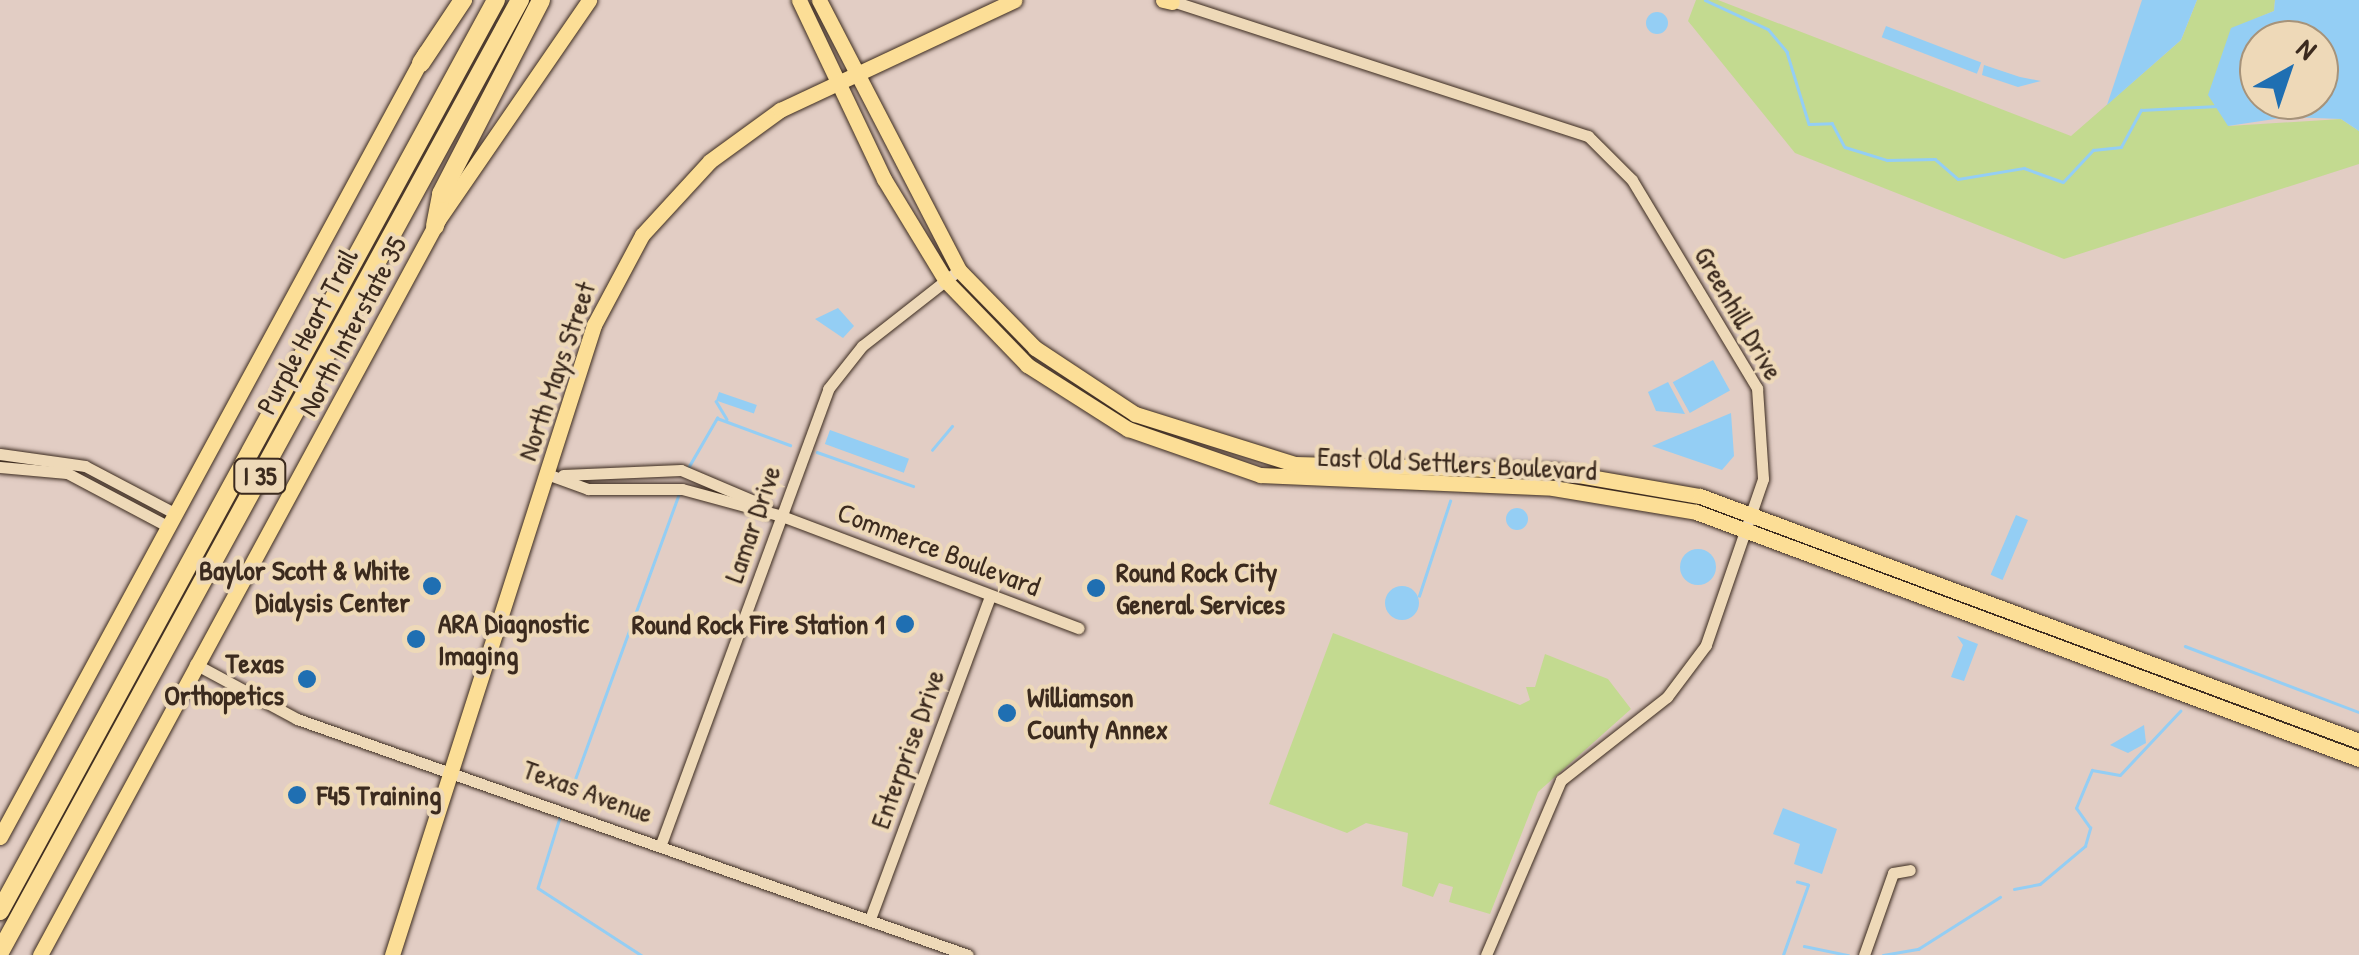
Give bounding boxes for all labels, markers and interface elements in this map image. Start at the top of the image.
north arrow [2239,20,2339,120]
text: N [2289,29,2325,68]
street label: North Interstate 35 [291,230,413,422]
street label: Greenhill Drive [1687,240,1791,386]
street label: Purple Heart Trail [249,242,365,420]
street label: North Mays Street [510,277,602,465]
street label: East Old Settlers Boulevard [1317,439,1597,487]
road number: I 35 [232,456,288,496]
street label: Lamar Drive [716,461,788,587]
street label: Commerce Boulevard [833,495,1045,603]
place label: Baylor Scott & White Dialysis Center [199,553,410,619]
place label: Round Rock City General Services [1116,555,1285,621]
marker: Baylor Scott & White Dialysis Center [419,573,445,599]
marker: Round Rock City General Services [1085,577,1107,599]
place label: ARA Diagnostic Imaging [438,606,589,672]
place label: Round Rock Fire Station 1 [632,607,885,641]
marker: Round Rock Fire Station 1 [894,613,916,635]
marker: ARA Diagnostic Imaging [403,626,429,652]
place label: Texas Orthopetics [164,646,284,712]
street label: Enterprise Drive [863,665,951,833]
marker: Texas Orthopetics [294,666,320,692]
place label: Williamson County Annex [1027,680,1168,746]
marker: Williamson County Annex [996,702,1018,724]
street label: Texas Avenue [518,752,658,830]
place label: F45 Training [317,778,441,812]
marker: F45 Training [286,784,308,806]

